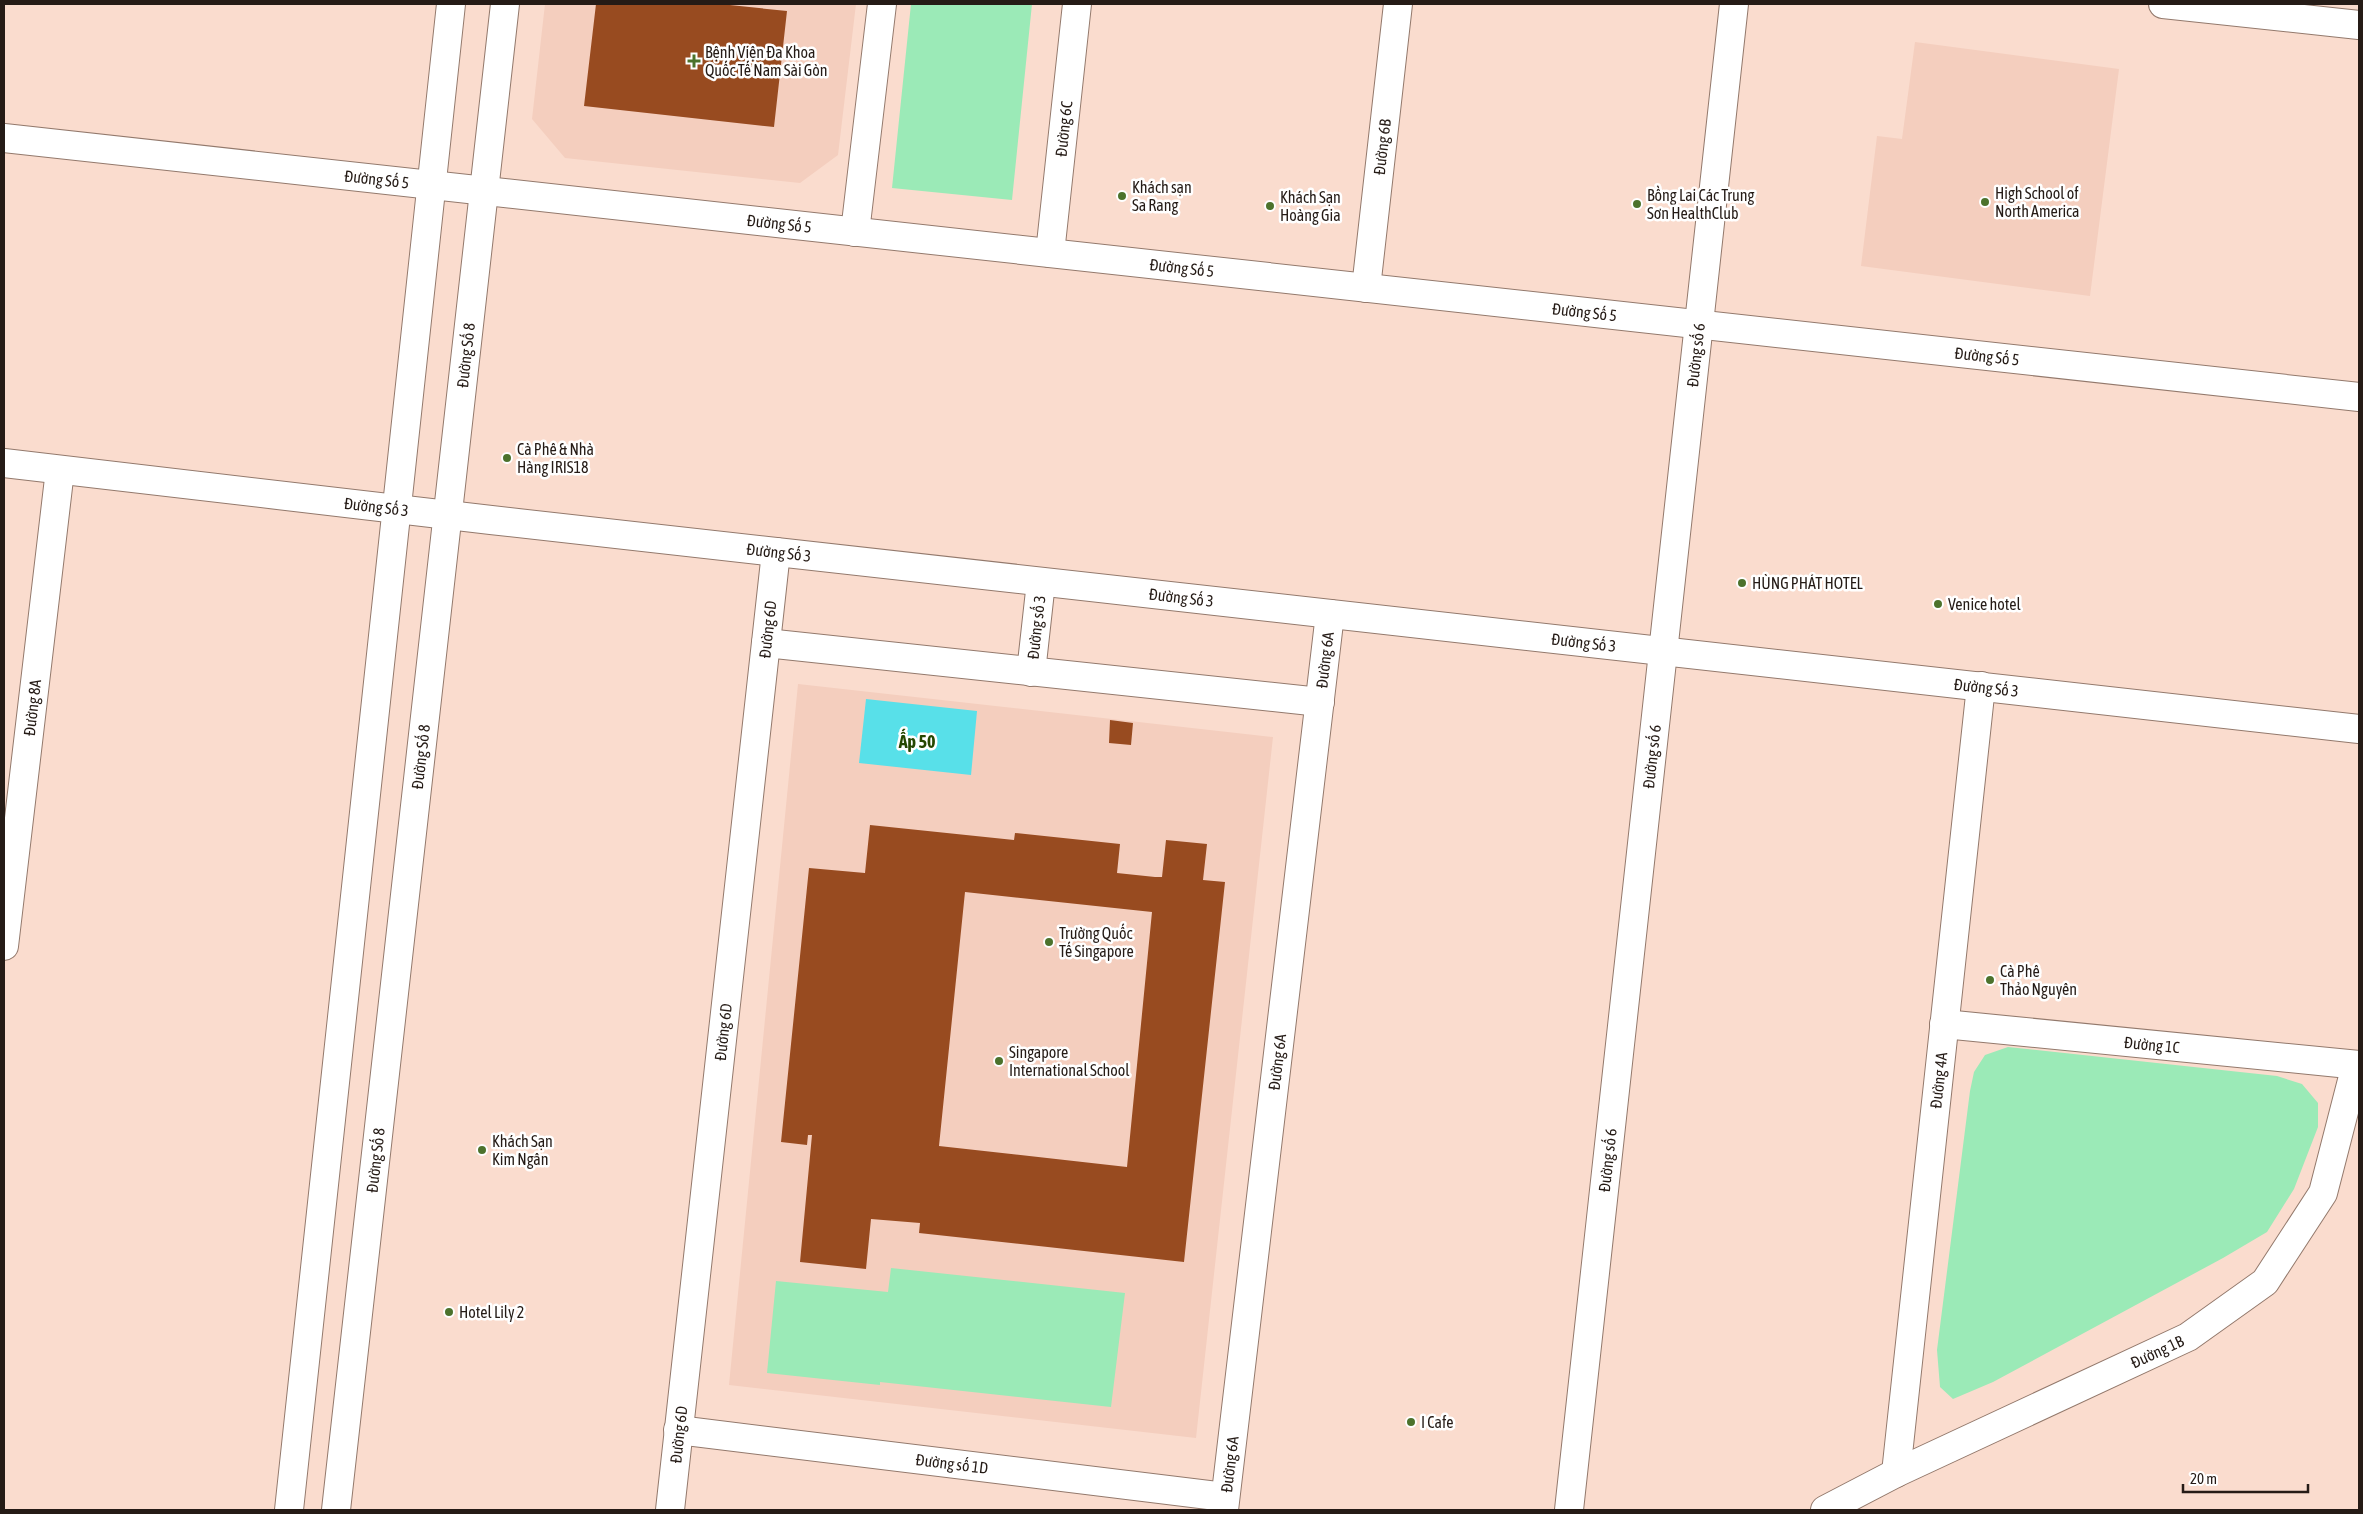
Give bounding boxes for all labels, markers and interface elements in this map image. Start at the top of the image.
place label: Bệnh Viện Đa Khoa Quốc Tế Nam Sài Gòn [705,43,828,79]
marker: Bệnh Viện Đa Khoa Quốc Tế Nam Sài Gòn [687,54,701,68]
street label: Đường 6C [1052,100,1075,157]
street label: Đường 6B [1370,118,1394,176]
street label: Đường Số 5 [343,166,410,191]
place label: Khách sạn Sa Rang [1132,178,1192,215]
place label: High School of North America [1995,184,2079,220]
place label: Bồng Lai Các Trung Sơn HealthClub [1647,185,1754,222]
place label: Khách Sạn Hoàng Gia [1280,188,1341,225]
marker: Khách sạn Sa Rang [1116,190,1128,202]
marker: High School of North America [1979,196,1991,208]
marker: Bồng Lai Các Trung Sơn HealthClub [1631,198,1643,210]
marker: Khách Sạn Hoàng Gia [1264,200,1276,212]
street label: Đường Số 5 [746,211,813,236]
street label: Đường Số 5 [1149,255,1215,280]
street label: Đường Số 5 [1551,299,1618,324]
street label: Đường Số 8 [453,322,478,389]
street label: Đường số 6 [1683,322,1708,388]
street label: Đường Số 5 [1954,344,2020,369]
place label: Cà Phê & Nhà Hàng IRIS18 [517,440,594,477]
marker: Cà Phê & Nhà Hàng IRIS18 [501,452,513,464]
street label: Đường Số 3 [343,494,410,519]
street label: Đường Số 3 [746,540,812,565]
place label: HÙNG PHÁT HOTEL [1752,574,1864,592]
marker: HÙNG PHÁT HOTEL [1736,577,1748,589]
street label: Đường Số 3 [1148,585,1215,610]
street label: Đường số 3 [1023,594,1048,660]
place label: Venice hotel [1948,595,2021,613]
marker: Venice hotel [1932,598,1944,610]
street label: Đường 6D [755,600,780,659]
street label: Đường Số 3 [1551,630,1617,655]
street label: Đường 6A [1312,631,1337,689]
street label: Đường Số 3 [1953,675,2020,700]
street label: Đường 8A [20,678,44,737]
street label: Đường Số 8 [408,723,433,790]
street label: Đường số 6 [1639,724,1664,789]
district label: Ấp 50 [898,728,935,752]
place label: Trường Quốc Tế Singapore [1059,923,1134,961]
marker: Trường Quốc Tế Singapore [1043,936,1055,948]
place label: Cà Phê Thảo Nguyên [2000,962,2077,999]
marker: Cà Phê Thảo Nguyên [1984,974,1996,986]
street label: Đường 6D [711,1002,735,1062]
street label: Đường 6A [1265,1033,1289,1091]
street label: Đường 1C [2123,1033,2181,1056]
place label: Singapore International School [1009,1043,1130,1079]
street label: Đường 4A [1926,1051,1950,1109]
marker: Singapore International School [993,1055,1005,1067]
street label: Đường Số 8 [363,1127,388,1194]
street label: Đường số 6 [1595,1127,1620,1193]
place label: Khách Sạn Kim Ngân [492,1132,553,1169]
marker: Khách Sạn Kim Ngân [476,1144,488,1156]
place label: Hotel Lily 2 [459,1303,524,1322]
marker: Hotel Lily 2 [443,1306,455,1318]
street label: Đường 1B [2128,1331,2187,1371]
street label: Đường 6D [666,1405,690,1464]
place label: I Cafe [1421,1413,1454,1431]
marker: I Cafe [1405,1416,1417,1428]
street label: Đường 6A [1217,1435,1242,1493]
street label: Đường số 1D [915,1450,989,1477]
scale bar [2183,1462,2308,1494]
text: 20 m [2190,1470,2217,1487]

